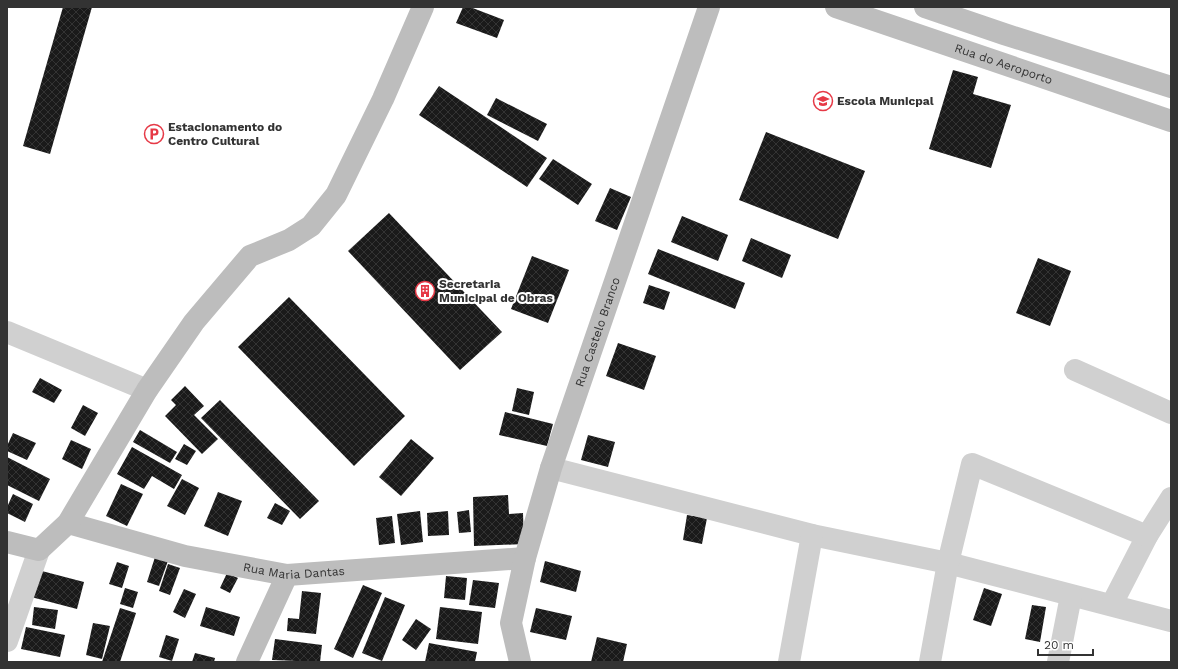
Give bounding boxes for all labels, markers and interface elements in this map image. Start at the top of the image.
street label: Rua do Aeroporto [953,41,1054,87]
school or university icon: Escola Municpal [812,90,834,112]
place label: Escola Municpal [837,94,934,108]
place label: Estacionamento do Centro Cultural [168,120,282,148]
parking icon: Estacionamento do Centro Cultural [143,123,165,145]
street label: Rua Castelo Branco [572,275,623,389]
place label: Secretaria Municipal de Obras [439,277,553,305]
building icon: Secretaria Municipal de Obras [414,280,436,302]
street label: Rua Maria Dantas [242,560,345,582]
scale bar [1038,631,1093,657]
text: 20 m [1044,638,1074,652]

